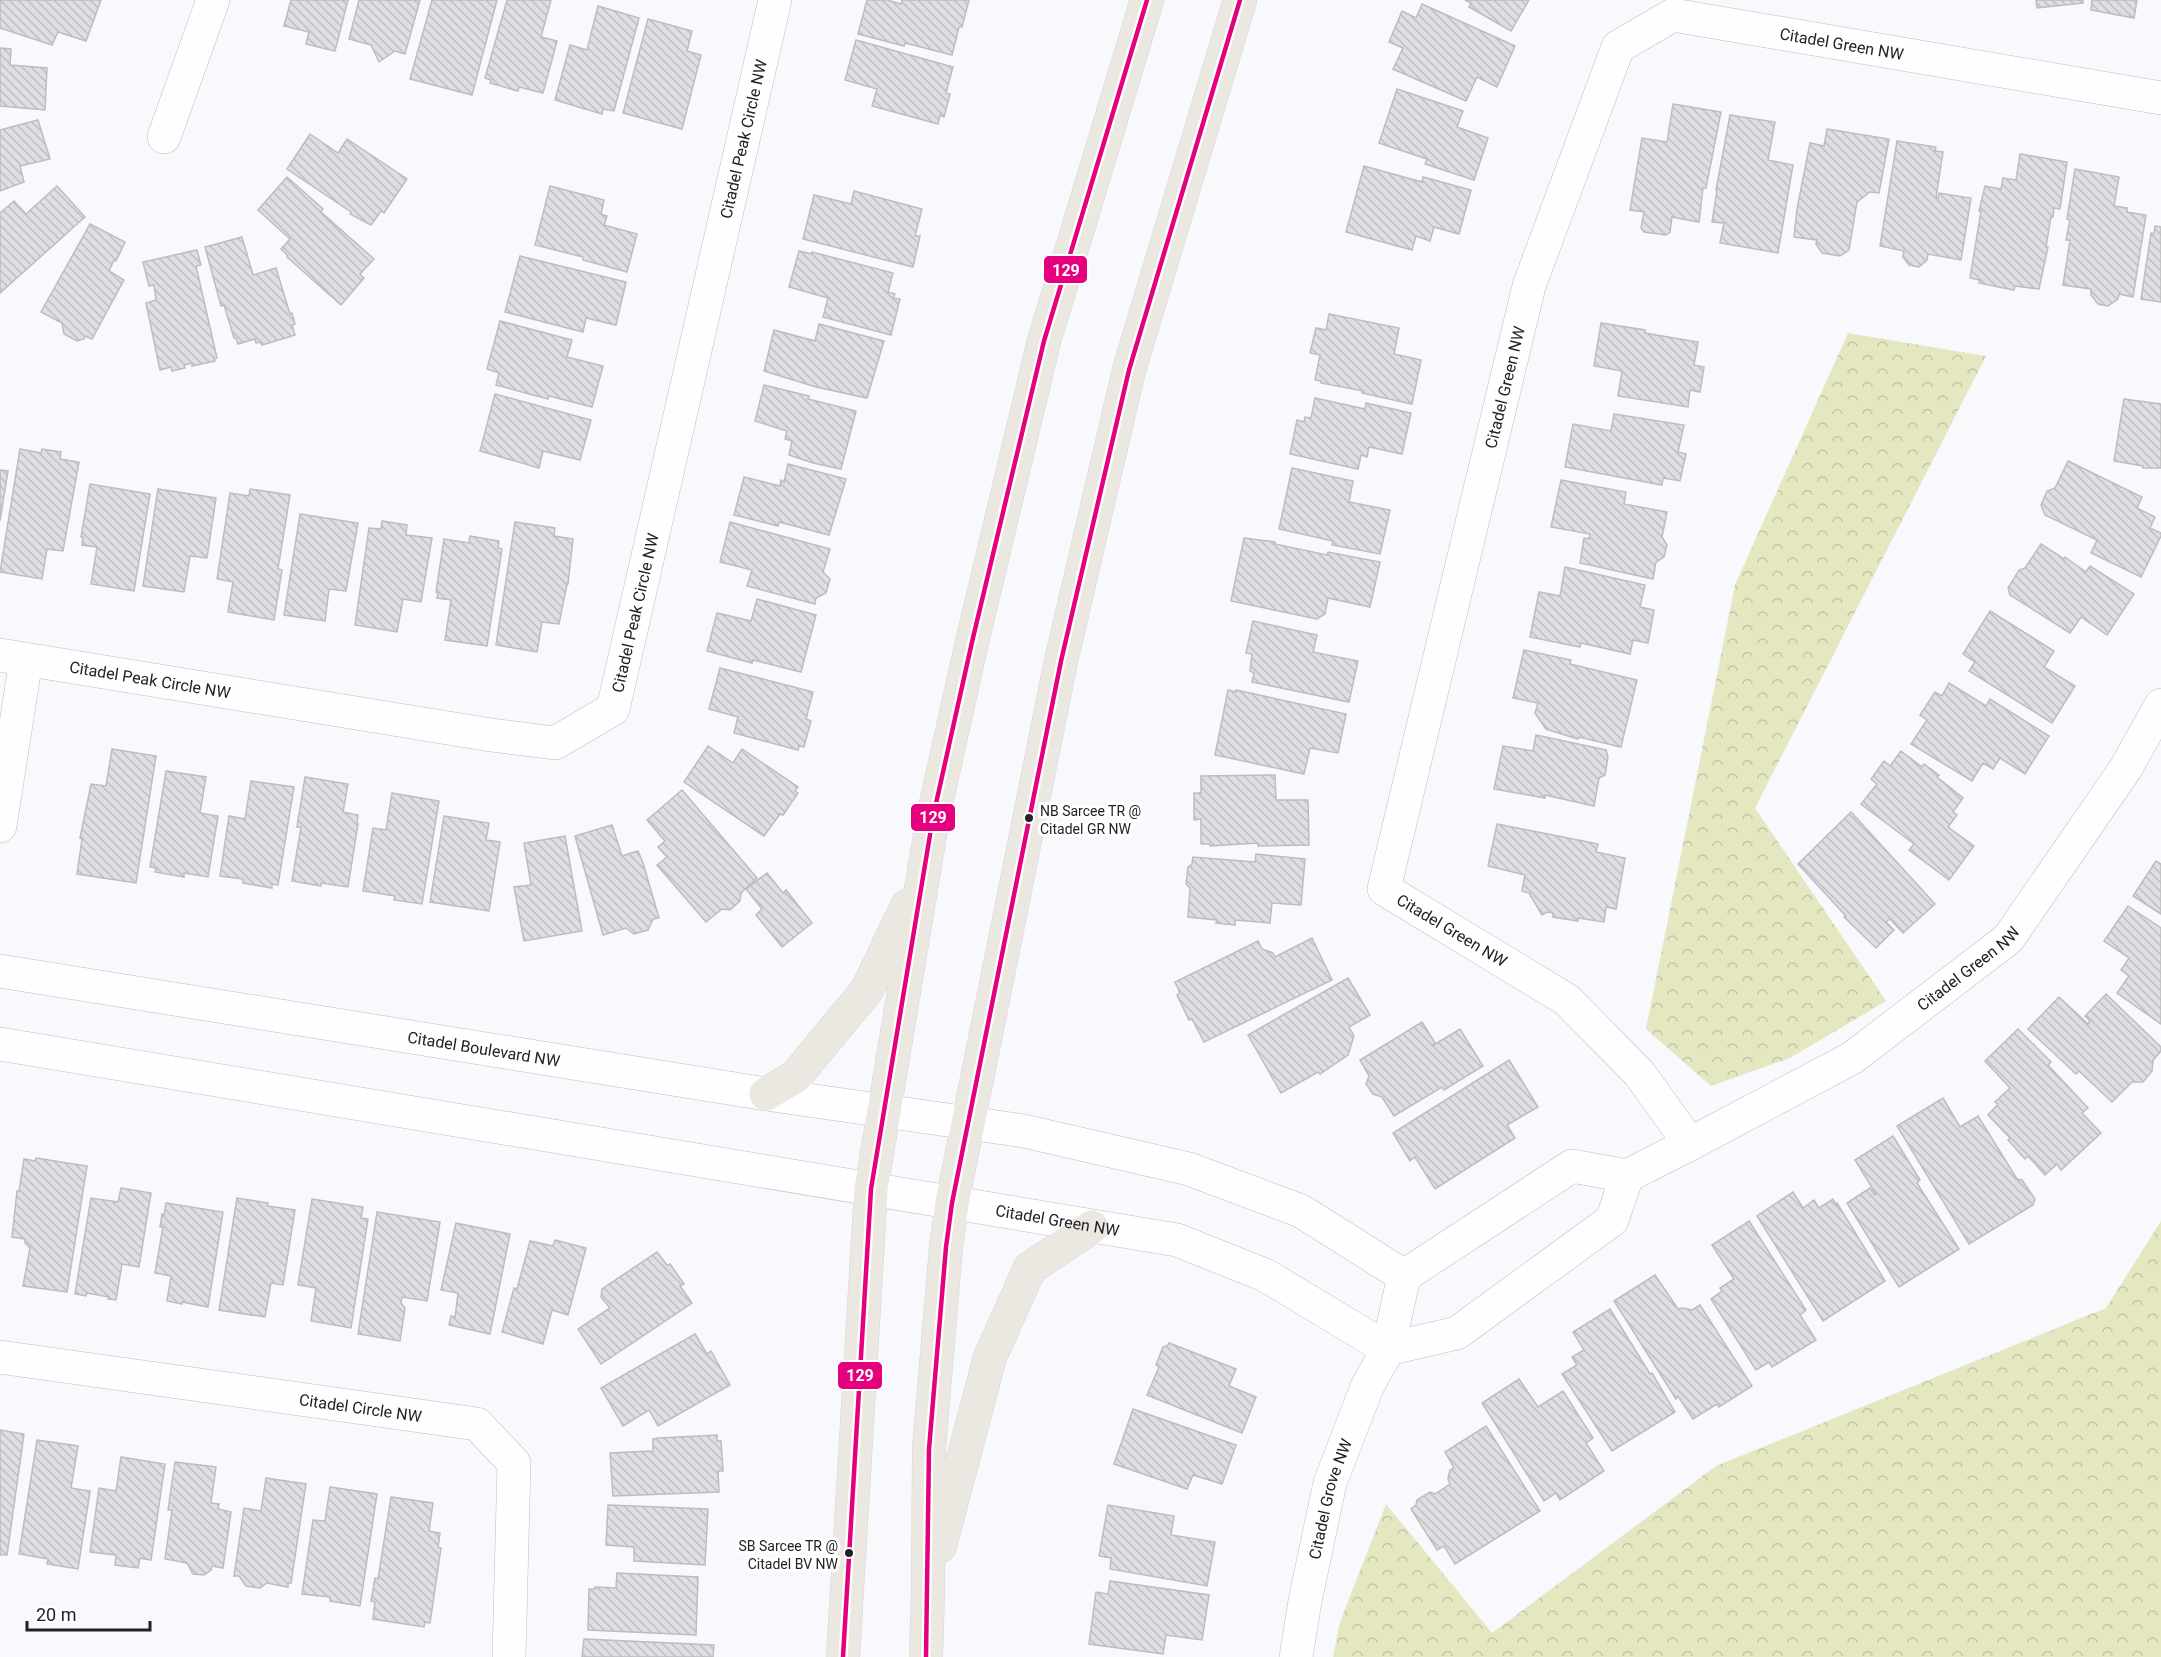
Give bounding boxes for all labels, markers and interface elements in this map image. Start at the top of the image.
street label: Citadel Green NW [1778,24,1905,64]
street label: Citadel Peak Circle NW [716,58,771,220]
line badge: 129 [1043,255,1088,284]
text: 129 [1052,261,1080,280]
street label: Citadel Green NW [1481,324,1529,450]
street label: Citadel Peak Circle NW [608,531,663,694]
street label: Citadel Peak Circle NW [68,657,232,702]
line badge: 129 [910,803,956,832]
place label: NB Sarcee TR @ Citadel GR NW [1040,803,1141,837]
text: 129 [919,808,947,827]
marker: NB Sarcee TR @ Citadel GR NW [1023,812,1035,824]
street label: Citadel Green NW [1393,890,1510,971]
street label: Citadel Green NW [1914,923,2024,1015]
street label: Citadel Boulevard NW [406,1028,561,1071]
street label: Citadel Green NW [994,1201,1121,1240]
line badge: 129 [837,1361,883,1390]
text: 129 [846,1366,874,1385]
street label: Citadel Circle NW [298,1390,423,1426]
street label: Citadel Grove NW [1305,1436,1356,1561]
place label: SB Sarcee TR @ Citadel BV NW [739,1538,839,1572]
marker: SB Sarcee TR @ Citadel BV NW [843,1547,855,1559]
scale bar [27,1594,150,1632]
text: 20 m [36,1604,76,1625]

